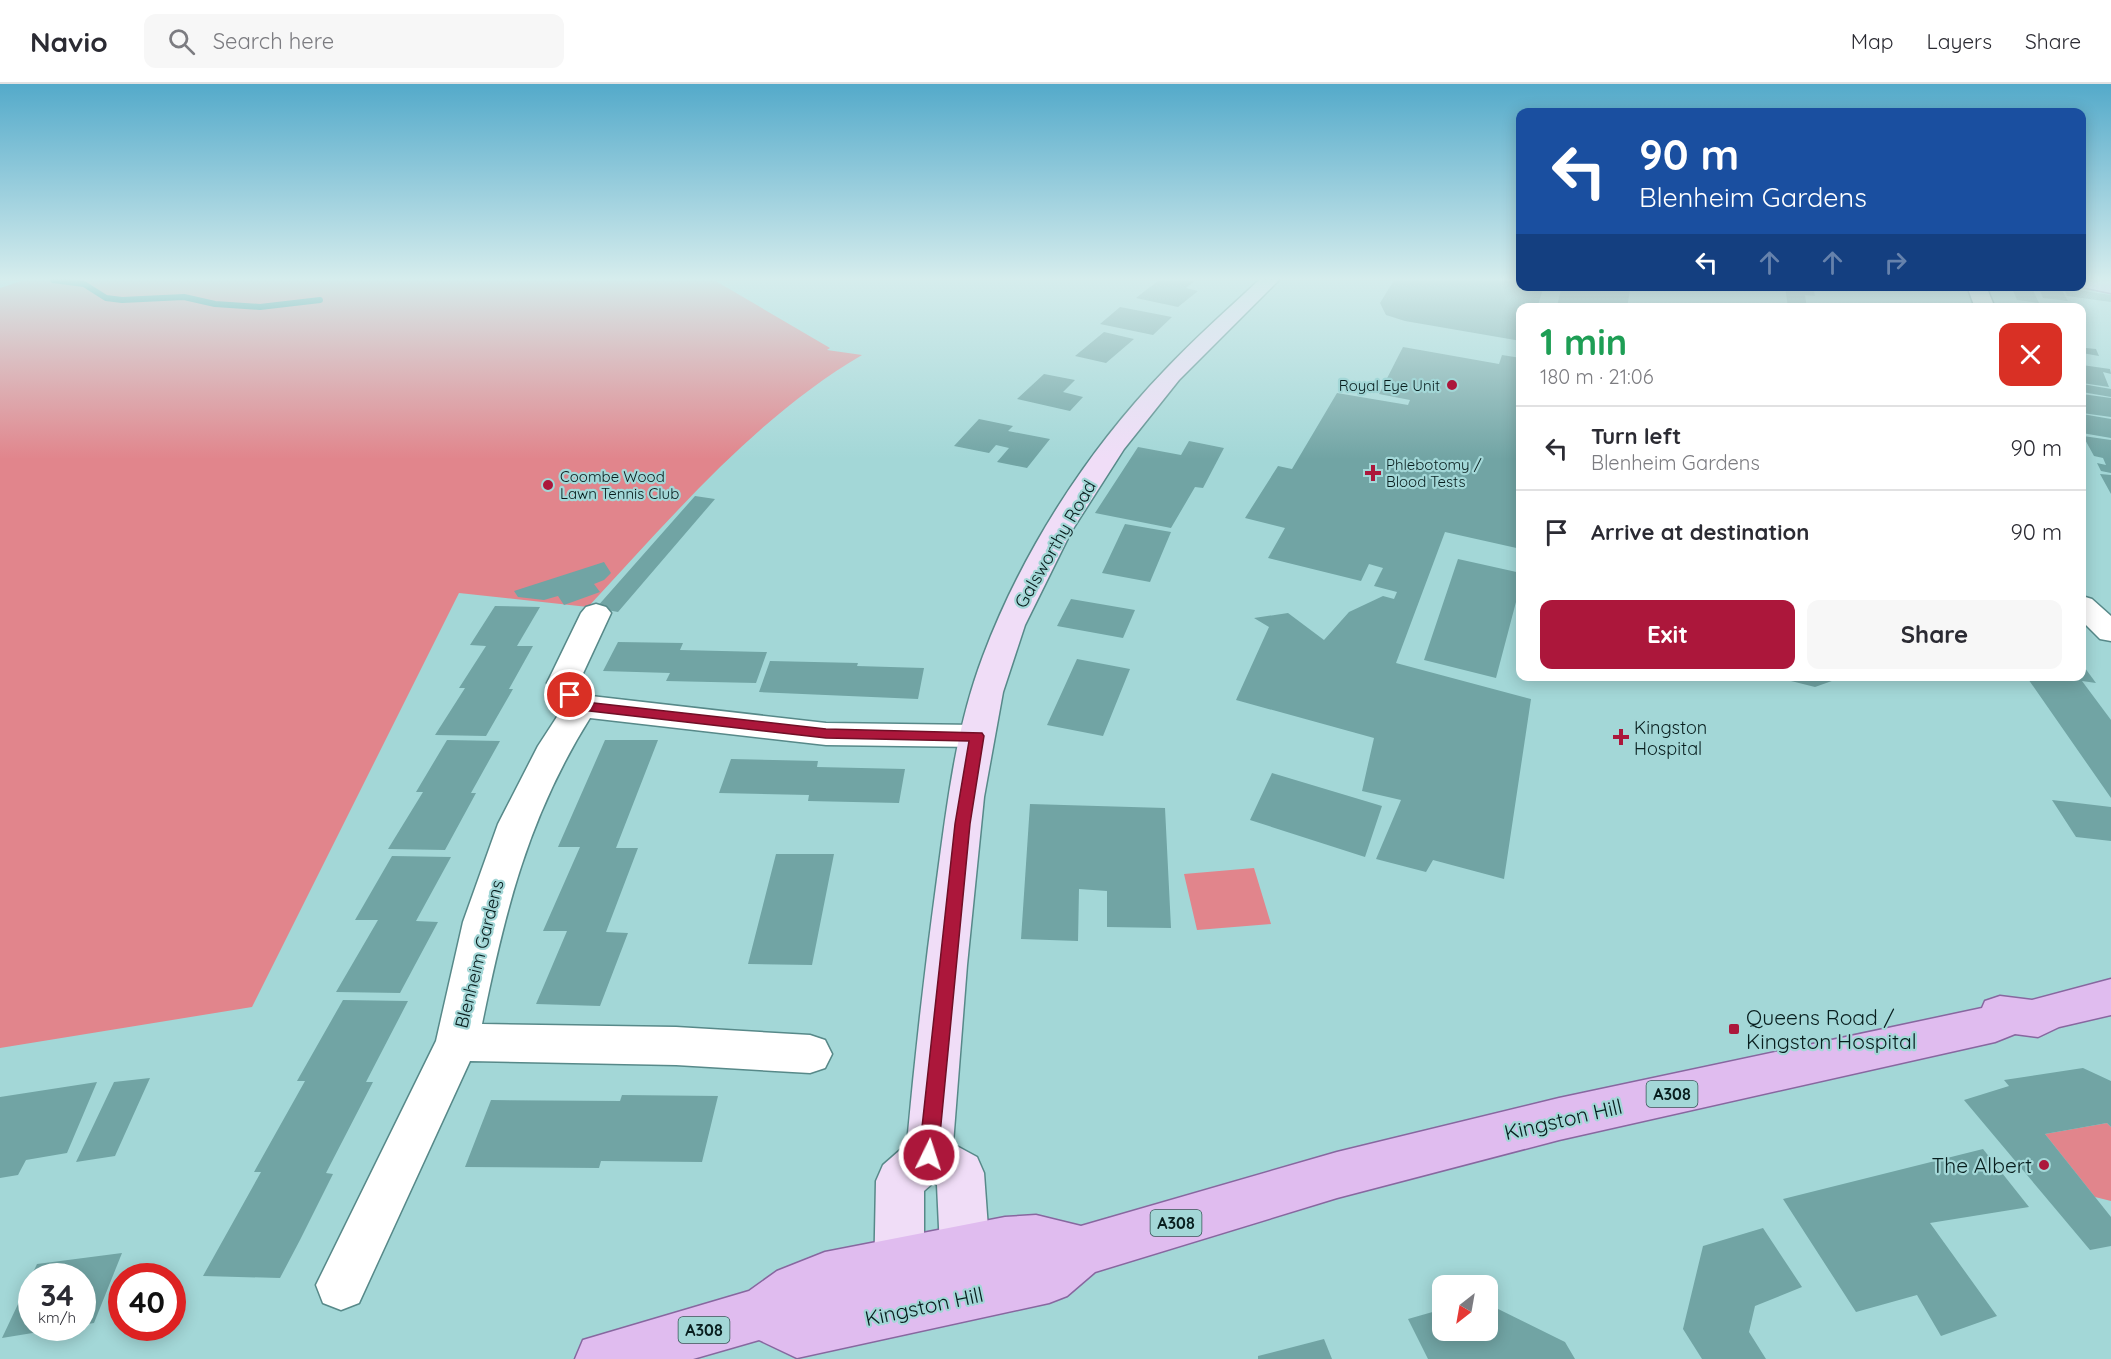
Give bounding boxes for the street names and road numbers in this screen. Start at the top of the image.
street label: Galsworthy Road [1009,476,1101,612]
street label: Blenheim Gardens [449,878,509,1030]
road number: A308 [1646,1081,1698,1107]
street label: Kingston Hill [1501,1093,1625,1145]
road number: A308 [1150,1210,1202,1236]
street label: Kingston Hill [862,1281,986,1331]
road number: A308 [678,1317,730,1343]

